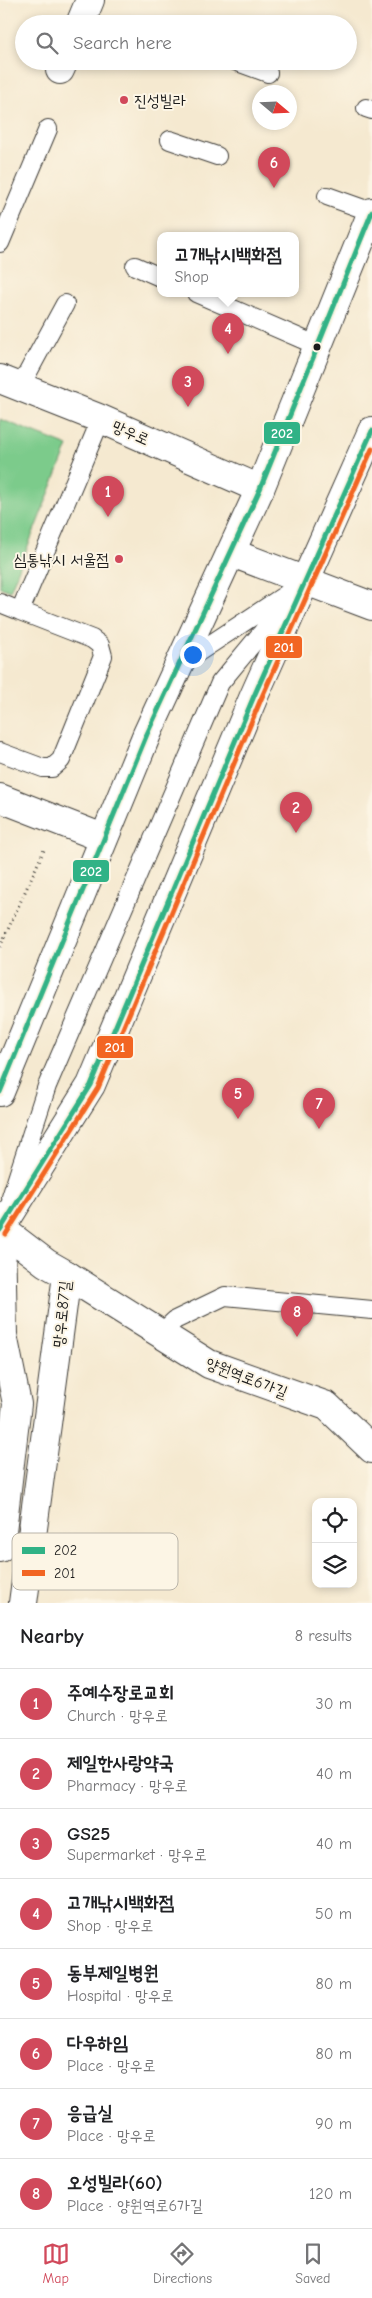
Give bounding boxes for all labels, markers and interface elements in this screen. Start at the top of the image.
search box [15,15,357,70]
icon: search [33,29,61,57]
text: Search here [73,32,172,54]
north arrow [252,85,297,130]
place label: 진성빌라 [134,92,186,110]
marker: 진성빌라 [118,94,130,106]
pin: 6 [258,147,290,188]
popup [157,232,299,297]
text: 고개낚시백화점 [174,244,282,266]
text: Shop [174,268,209,286]
pin: 4 [212,313,244,354]
unlabelled marker [312,342,322,352]
pin: 3 [172,366,204,407]
street label: 망우로 [109,417,152,449]
line badge: 202 [263,421,301,445]
text: 202 [271,425,293,442]
pin: 1 [92,476,124,517]
place label: 심통낚시 서울점 [14,551,109,569]
marker: 심통낚시 서울점 [113,553,125,565]
line badge: 201 [265,635,303,659]
text: 201 [274,639,294,656]
your location [180,642,206,668]
pin: 2 [280,792,312,833]
line badge: 202 [72,859,110,883]
text: 202 [80,863,102,880]
line badge: 201 [96,1035,134,1059]
text: 201 [105,1039,125,1056]
pin: 5 [222,1078,254,1119]
pin: 7 [303,1088,335,1129]
street label: 망우로87길 [50,1280,74,1349]
pin: 8 [281,1296,313,1337]
street label: 양원역로6가길 [203,1354,290,1402]
map controls [312,1498,357,1588]
button: locate [312,1498,357,1543]
legend [12,1533,178,1590]
text: 202 [54,1542,77,1559]
button: layers [312,1543,357,1588]
text: 201 [54,1565,75,1582]
text: Nearby [20,1624,84,1648]
text: 8 results [295,1627,352,1645]
text: 주예수장로교회 [67,1682,174,1704]
text: 1 [33,1695,39,1713]
text: 30 m [316,1695,352,1713]
text: Church · 망우로 [67,1707,168,1725]
text: 제일한사랑약국 [67,1752,174,1774]
text: 2 [32,1765,40,1783]
text: 40 m [316,1765,352,1783]
text: Pharmacy · 망우로 [67,1777,188,1795]
text: GS25 [67,1823,110,1845]
text: 3 [32,1835,40,1853]
text: 40 m [316,1835,352,1853]
text: Supermarket · 망우로 [67,1846,207,1864]
text: 고개낚시백화점 [67,1892,174,1914]
text: 4 [32,1905,40,1923]
text: 50 m [315,1905,352,1923]
text: Shop · 망우로 [67,1917,154,1935]
text: 동부제일병원 [67,1962,159,1984]
text: 5 [32,1975,40,1993]
text: 80 m [315,1975,352,1993]
text: Hospital · 망우로 [67,1987,174,2005]
text: 다우하임 [67,2032,128,2054]
text: 6 [32,2045,40,2063]
text: 80 m [315,2045,352,2063]
text: Place · 망우로 [67,2057,156,2075]
text: 응급실 [67,2102,113,2124]
text: 7 [32,2115,40,2133]
text: 90 m [315,2115,352,2133]
text: Place · 망우로 [67,2127,156,2145]
text: 오성빌라(60) [67,2172,163,2194]
text: 8 [32,2185,40,2203]
text: 120 m [309,2185,352,2203]
text: Place · 양원역로6가길 [67,2197,203,2215]
tab: Map [42,2240,70,2287]
tab: Directions [153,2240,212,2287]
tab: Saved [295,2240,330,2287]

